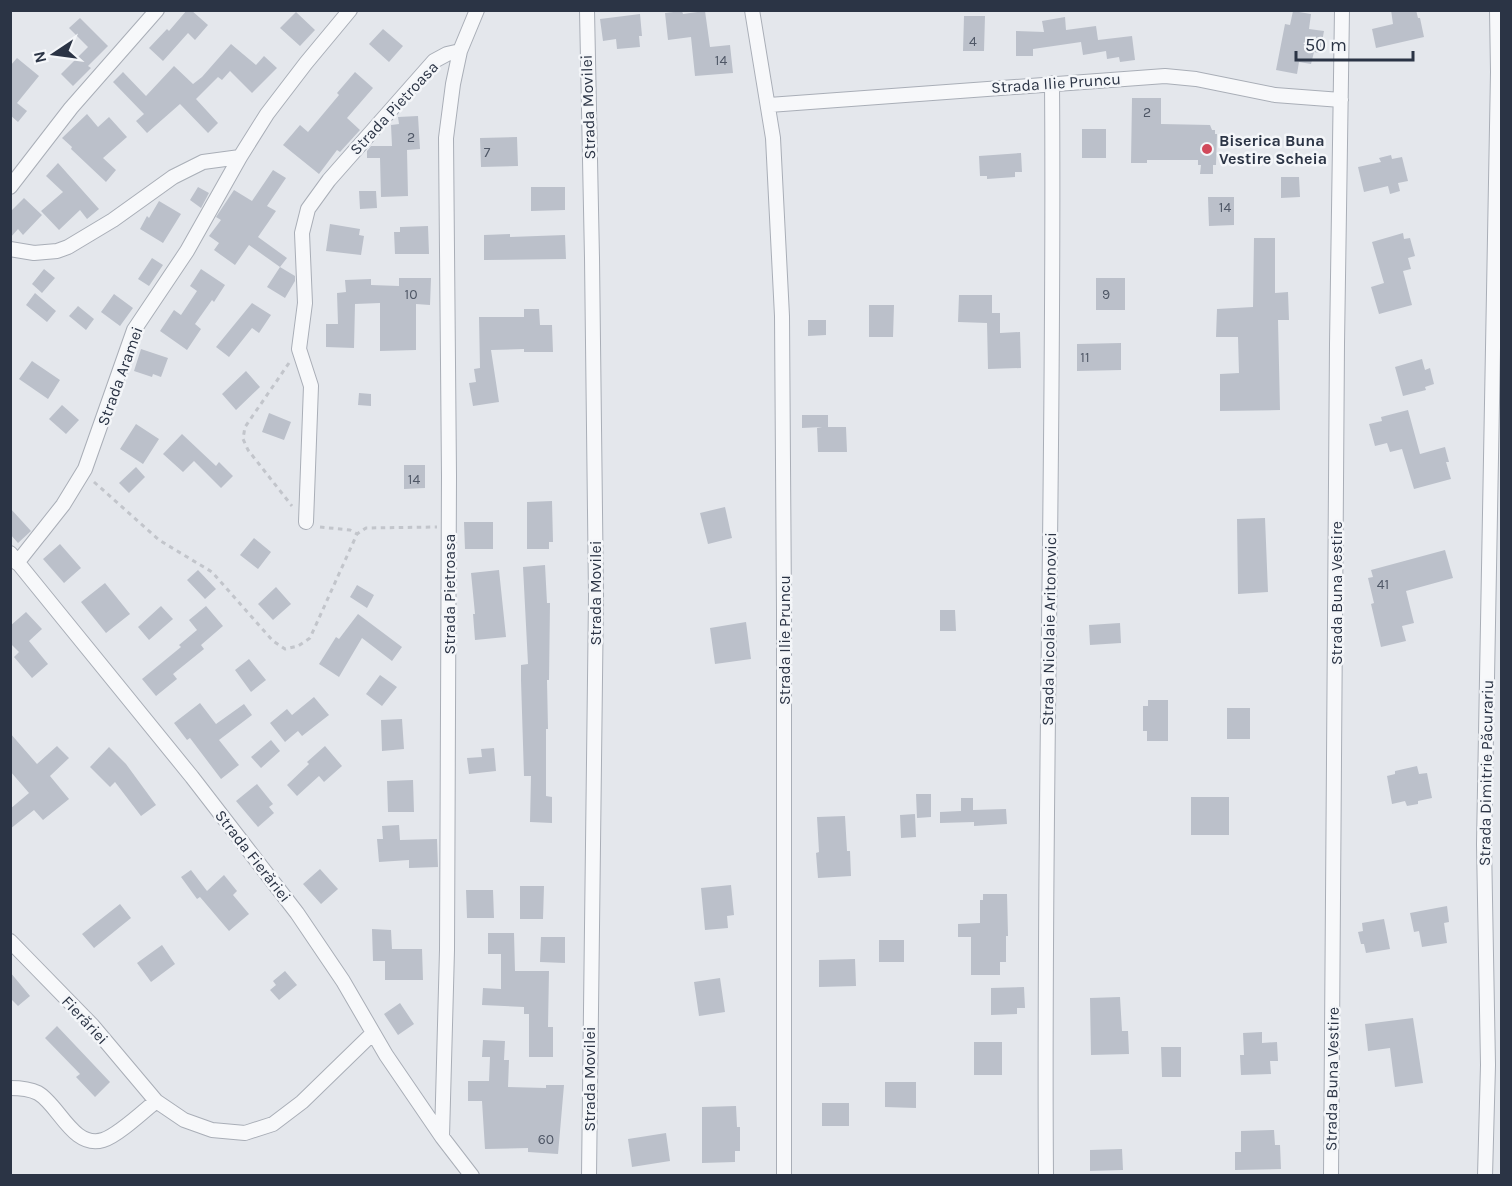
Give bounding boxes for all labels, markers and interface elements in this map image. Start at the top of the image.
north arrow [24,24,84,84]
scale bar [1296,24,1413,62]
house number: 4 [969,33,977,50]
text: 50 m [1305,34,1347,56]
text: N [29,50,50,65]
house number: 14 [715,52,727,69]
street label: Strada Movilei [577,54,599,160]
street label: Strada Pietroasa [346,57,442,159]
street label: Strada Ilie Pruncu [990,69,1122,97]
house number: 2 [1143,104,1151,121]
house number: 2 [407,129,415,146]
place label: Biserica Buna Vestire Scheia [1219,131,1327,168]
marker: Biserica Buna Vestire Scheia [1200,142,1214,156]
house number: 7 [484,144,491,161]
house number: 14 [1219,199,1231,216]
house number: 10 [405,286,417,303]
house number: 9 [1102,286,1110,303]
street label: Strada Aramei [93,324,147,428]
house number: 11 [1080,349,1090,366]
house number: 14 [408,471,420,488]
street label: Strada Buna Vestire [1327,521,1346,665]
street label: Strada Nicolaie Aritonovici [1038,532,1060,726]
street label: Strada Pietroasa [440,534,459,654]
street label: Strada Movilei [586,541,605,645]
street label: Strada Ilie Pruncu [775,575,794,705]
house number: 41 [1377,576,1389,593]
street label: Strada Dimitrie Păcurariu [1475,680,1497,866]
street label: Strada Fierăriei [211,806,295,906]
street label: Fierăriei [58,992,112,1048]
street label: Strada Buna Vestire [1321,1007,1343,1151]
street label: Strada Movilei [580,1027,599,1131]
house number: 60 [538,1131,554,1148]

